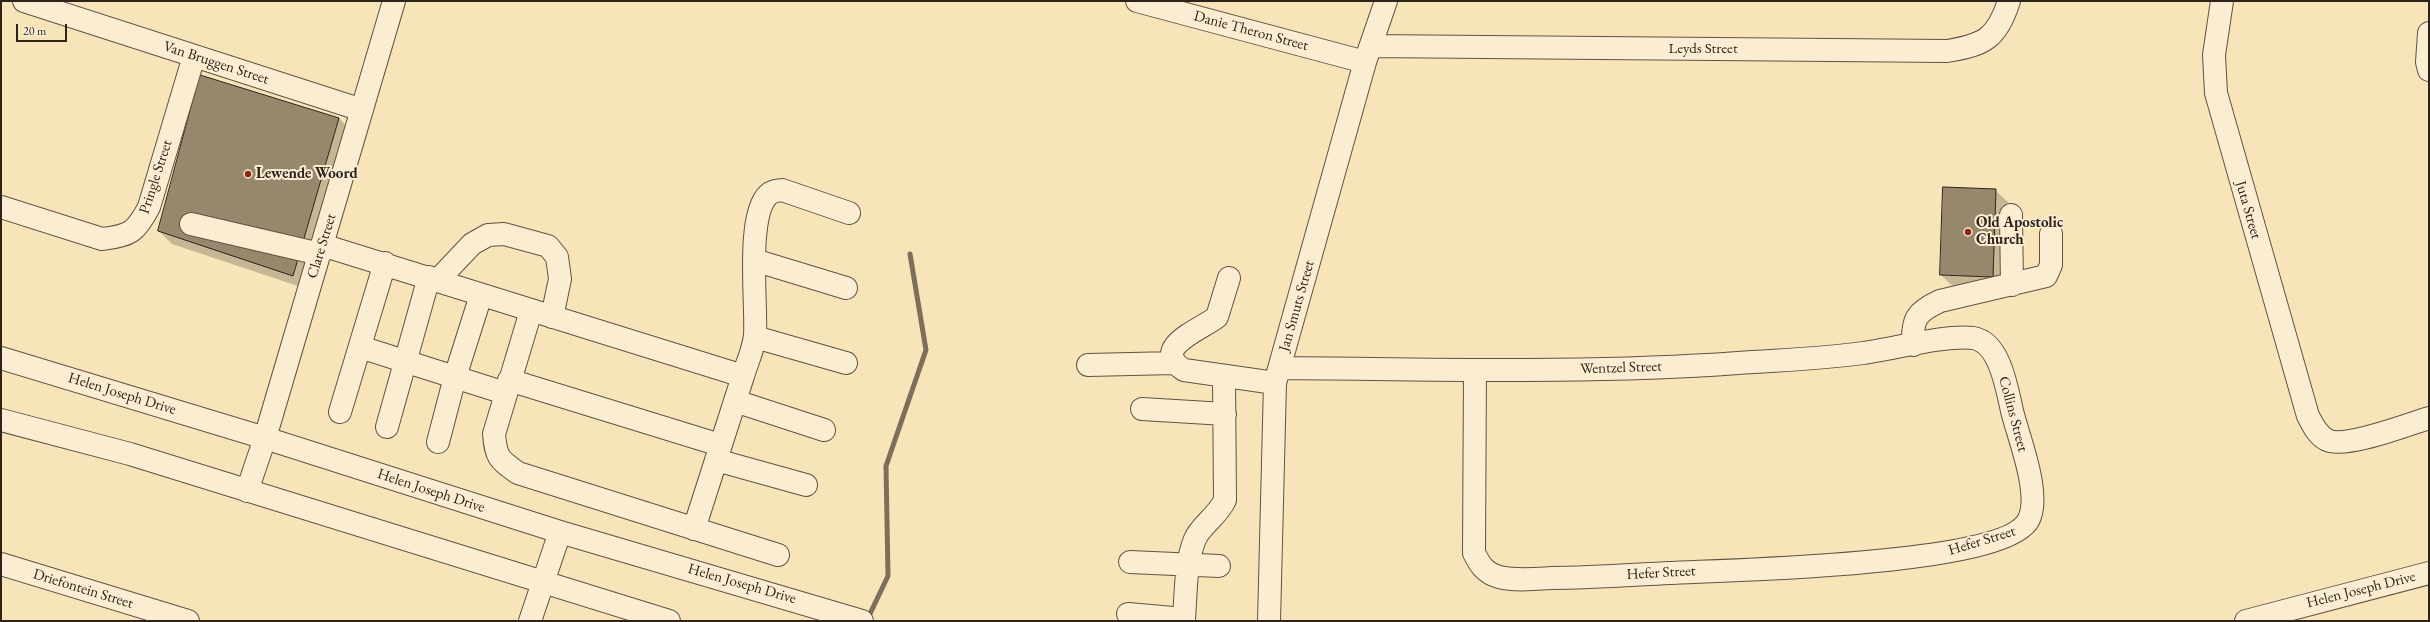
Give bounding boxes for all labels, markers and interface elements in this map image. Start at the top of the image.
street label: Danie Theron Street [1192,7,1310,55]
scale bar [18,16,69,42]
text: 20 m [23,23,46,39]
street label: Van Bruggen Street [161,37,271,89]
street label: Leyds Street [1668,40,1738,58]
street label: Pringle Street [136,138,176,216]
place label: Lewende Woord [256,165,358,183]
marker: Lewende Woord [243,169,253,179]
street label: Juta Street [2231,179,2265,241]
street label: Clare Street [304,211,340,281]
place label: Old Apostolic Church [1976,214,2063,249]
marker: Old Apostolic Church [1963,227,1973,237]
street label: Jan Smuts Street [1275,258,1319,354]
street label: Wentzel Street [1580,358,1662,378]
street label: Helen Joseph Drive [66,369,178,419]
street label: Collins Street [1994,374,2032,454]
street label: Helen Joseph Drive [375,465,487,517]
street label: Hefer Street [1946,522,2018,560]
street label: Helen Joseph Drive [686,560,798,608]
street label: Hefer Street [1626,562,1696,584]
street label: Driefontein Street [31,565,135,613]
street label: Helen Joseph Drive [2305,568,2417,612]

